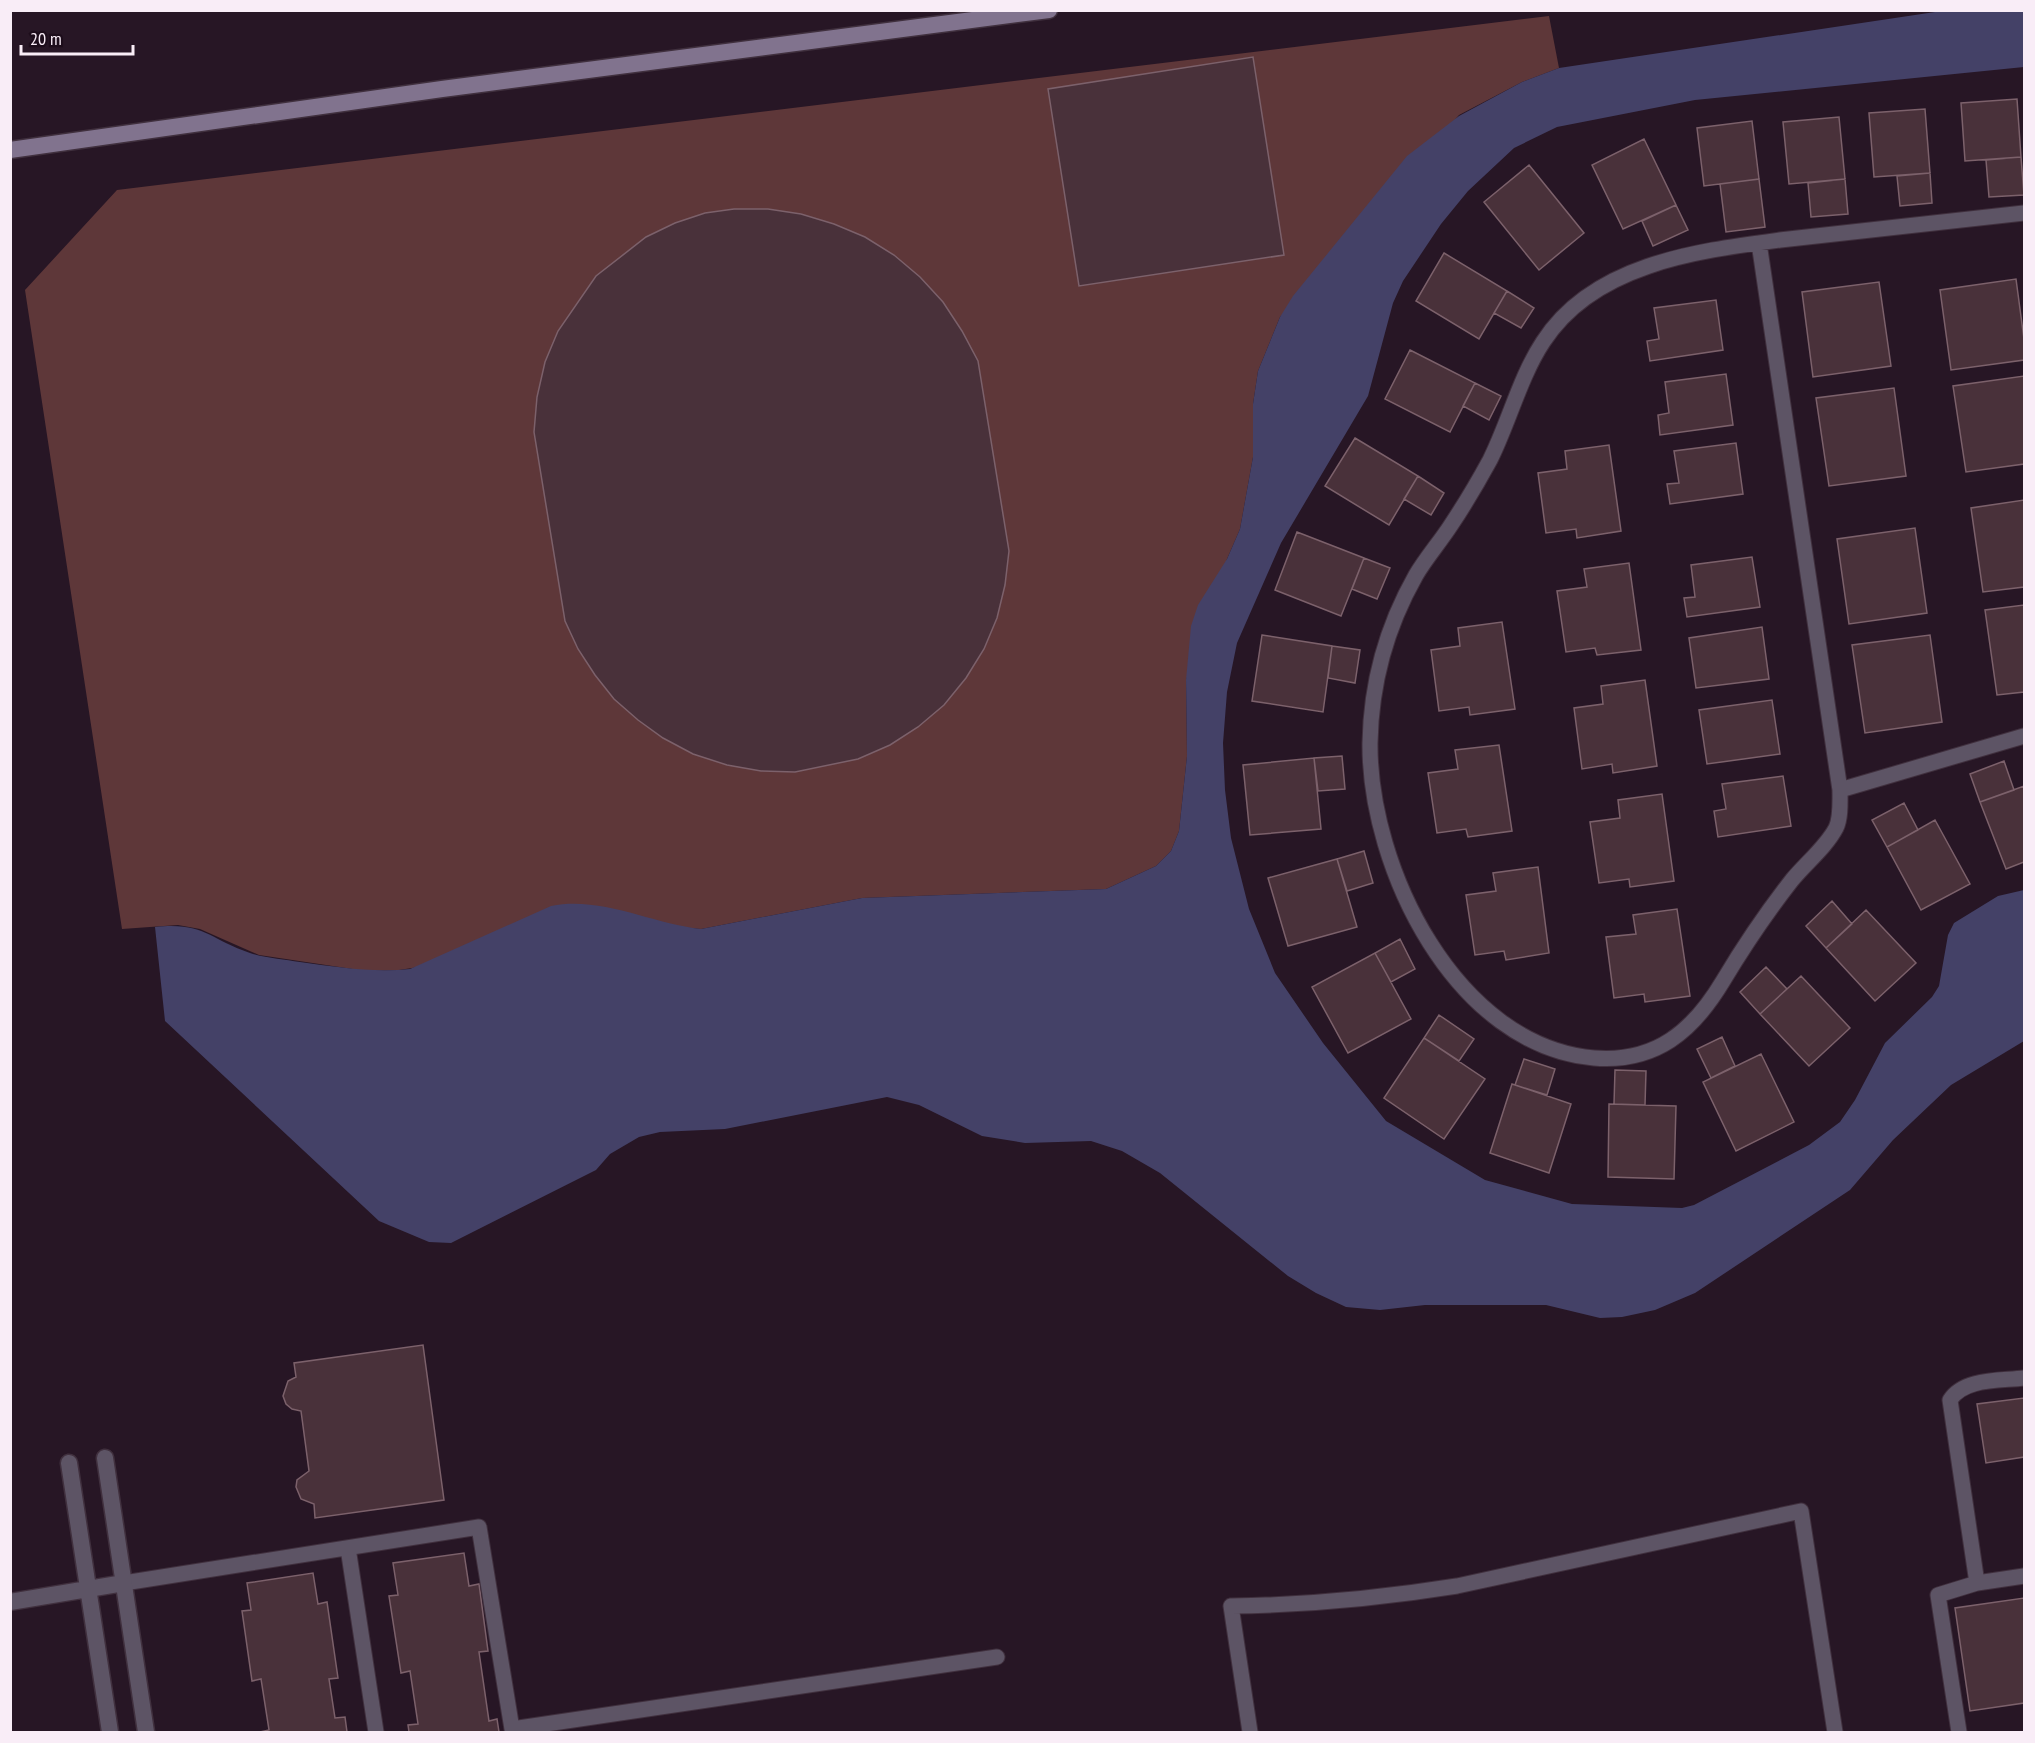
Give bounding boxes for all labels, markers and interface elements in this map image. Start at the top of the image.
scale bar [21,18,134,56]
text: 20 m [30,27,62,50]

